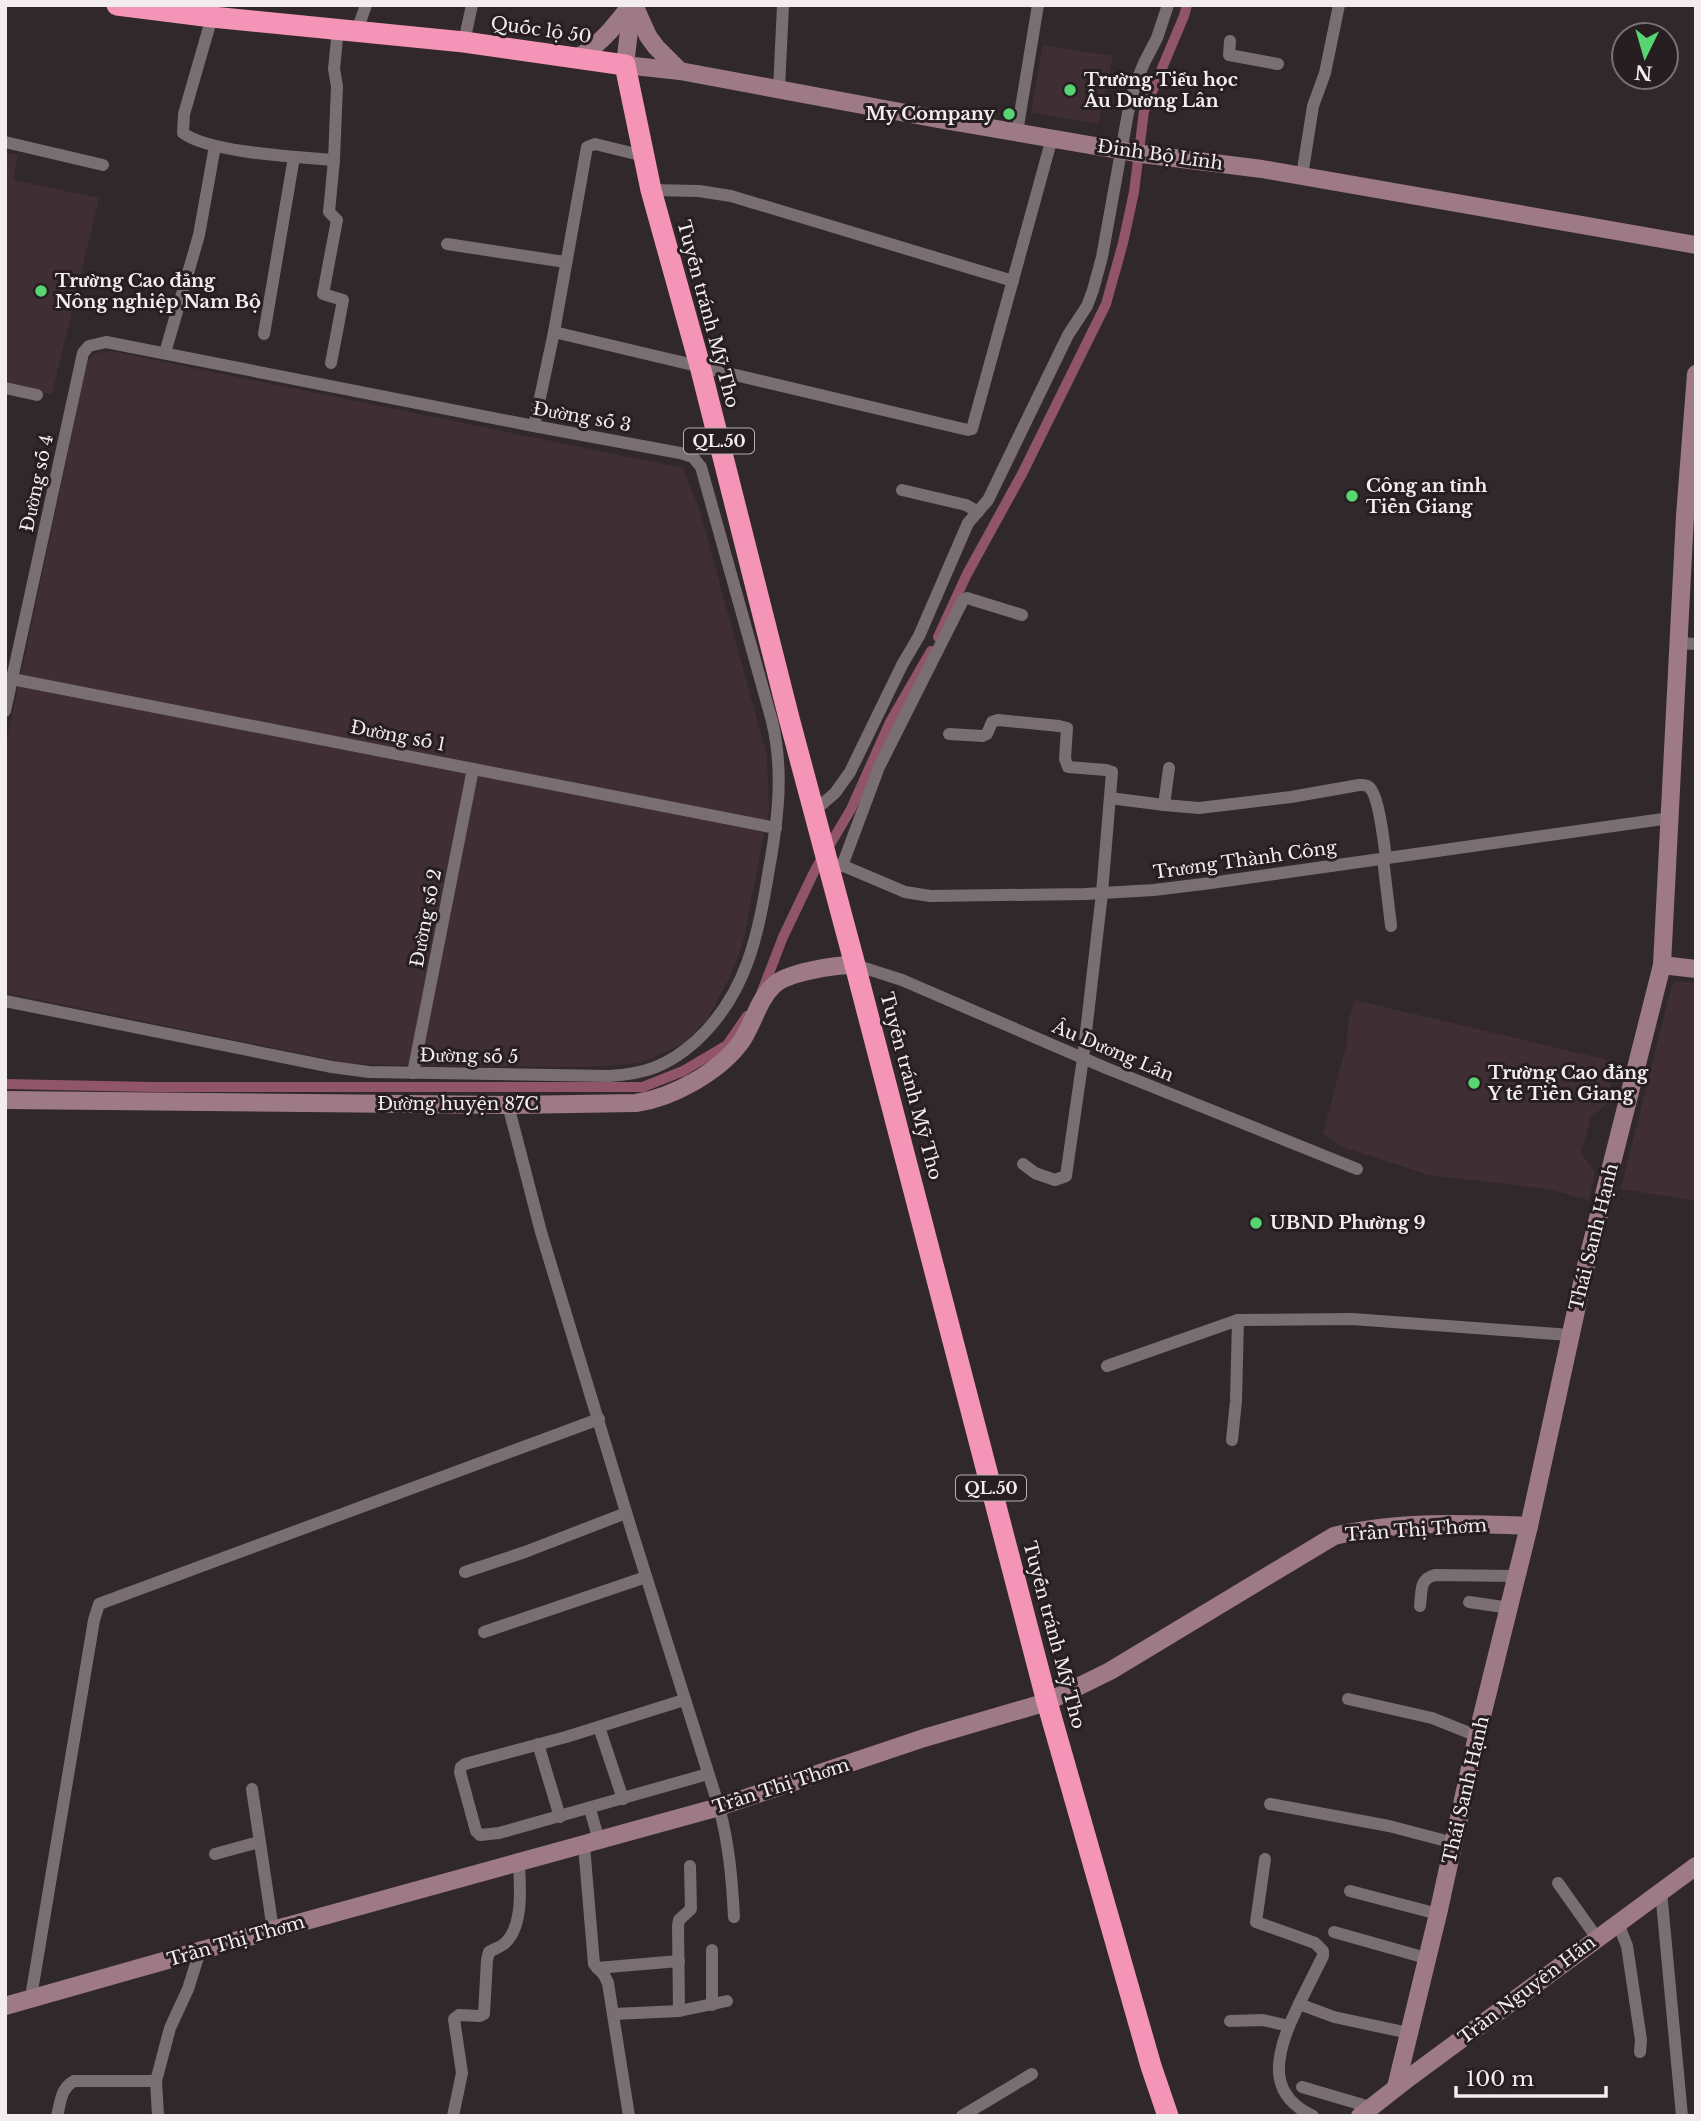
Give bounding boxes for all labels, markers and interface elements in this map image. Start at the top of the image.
street label: Quốc lộ 50 [489,12,593,48]
north arrow [1610,21,1680,91]
text: N [1634,60,1653,85]
place label: Trường Tiểu học Âu Dương Lân [1083,69,1238,112]
marker: Trường Tiểu học Âu Dương Lân [1062,82,1078,98]
place label: My Company [865,103,995,125]
marker: My Company [1001,106,1017,122]
street label: Đinh Bộ Lĩnh [1096,135,1224,175]
street label: Tuyến tránh Mỹ Tho [672,218,744,410]
place label: Trường Cao đẳng Nông nghiệp Nam Bộ [55,270,261,313]
marker: Trường Cao đẳng Nông nghiệp Nam Bộ [33,283,49,299]
street label: Đường số 3 [531,398,633,436]
road number: QL.50 [684,428,754,454]
street label: Đường số 4 [16,432,58,534]
place label: Công an tỉnh Tiền Giang [1366,475,1488,518]
marker: Công an tỉnh Tiền Giang [1344,488,1360,504]
street label: Đường số 1 [349,716,447,756]
street label: Trương Thành Công [1152,836,1338,884]
street label: Đường số 2 [406,867,446,969]
street label: Tuyến tránh Mỹ Tho [875,990,947,1182]
street label: Âu Dương Lân [1048,1014,1177,1086]
street label: Đường số 5 [419,1044,519,1068]
place label: Trường Cao đẳng Y tế Tiền Giang [1487,1062,1649,1105]
marker: Trường Cao đẳng Y tế Tiền Giang [1466,1075,1482,1091]
street label: Đường huyện 87C [377,1093,539,1115]
street label: Thái Sanh Hạnh [1565,1161,1623,1313]
place label: UBND Phường 9 [1270,1212,1426,1234]
marker: UBND Phường 9 [1248,1215,1264,1231]
road number: QL.50 [956,1476,1026,1500]
street label: Trần Thị Thơm [1344,1514,1488,1546]
street label: Tuyến tránh Mỹ Tho [1018,1539,1090,1731]
street label: Thái Sanh Hạnh [1438,1714,1494,1866]
street label: Trần Thị Thơm [710,1754,852,1818]
street label: Trần Thị Thơm [165,1911,307,1971]
street label: Trần Nguyên Hãn [1454,1931,1600,2049]
scale bar [1456,2054,1606,2098]
text: 100 m [1466,2066,1534,2092]

